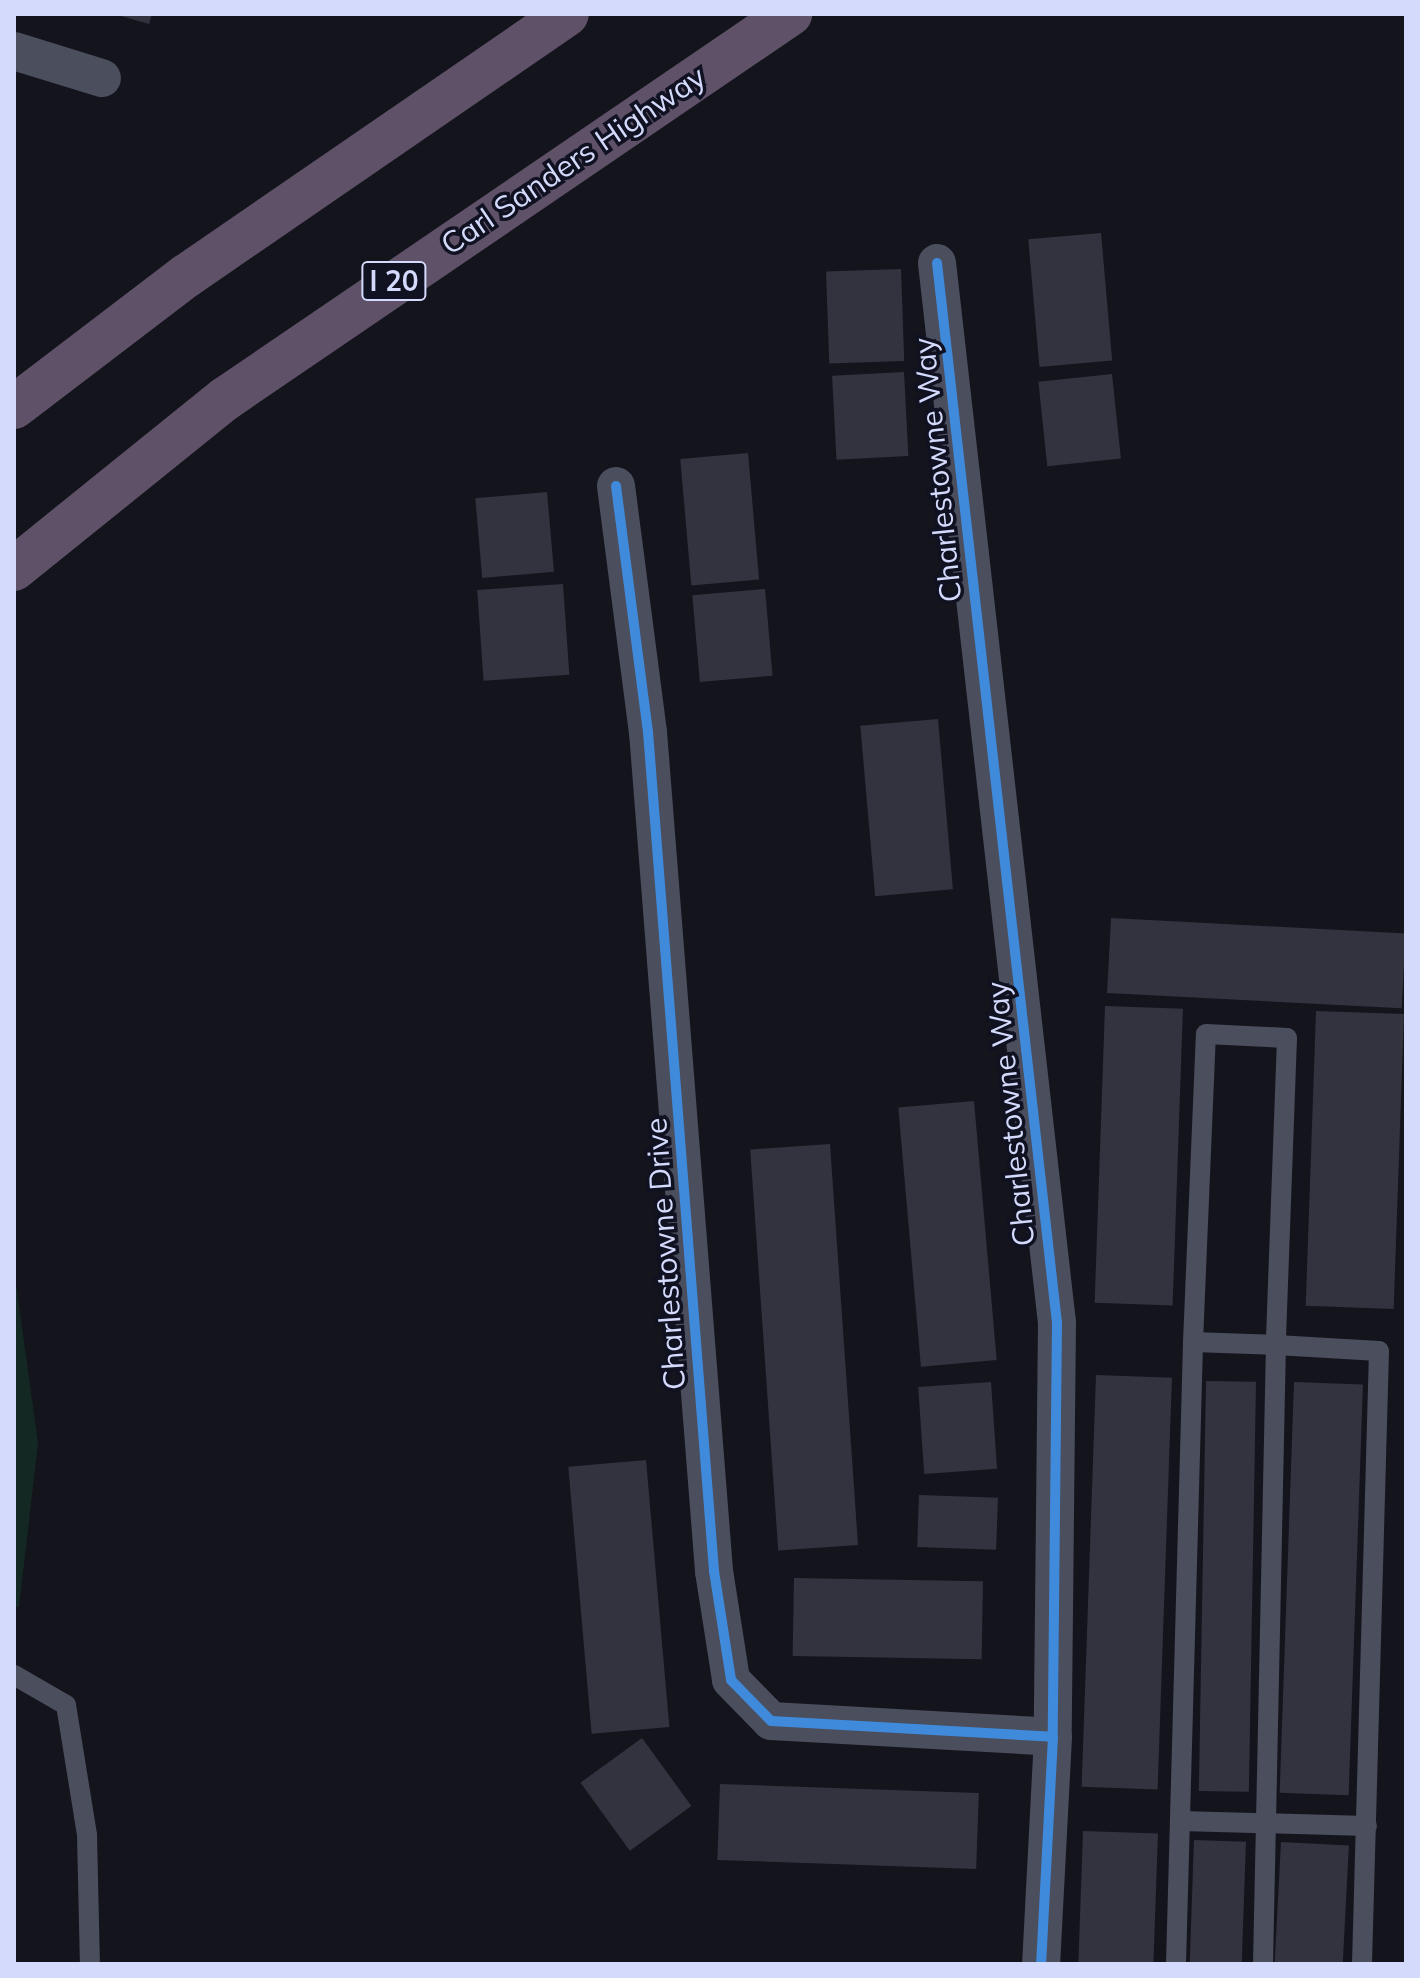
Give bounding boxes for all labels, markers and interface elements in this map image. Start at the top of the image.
street label: Carl Sanders Highway [434,58,712,262]
road number: I 20 [360,257,428,305]
street label: Charlestowne Way [905,336,969,604]
street label: Charlestowne Way [978,980,1042,1248]
street label: Charlestowne Drive [638,1117,692,1391]

